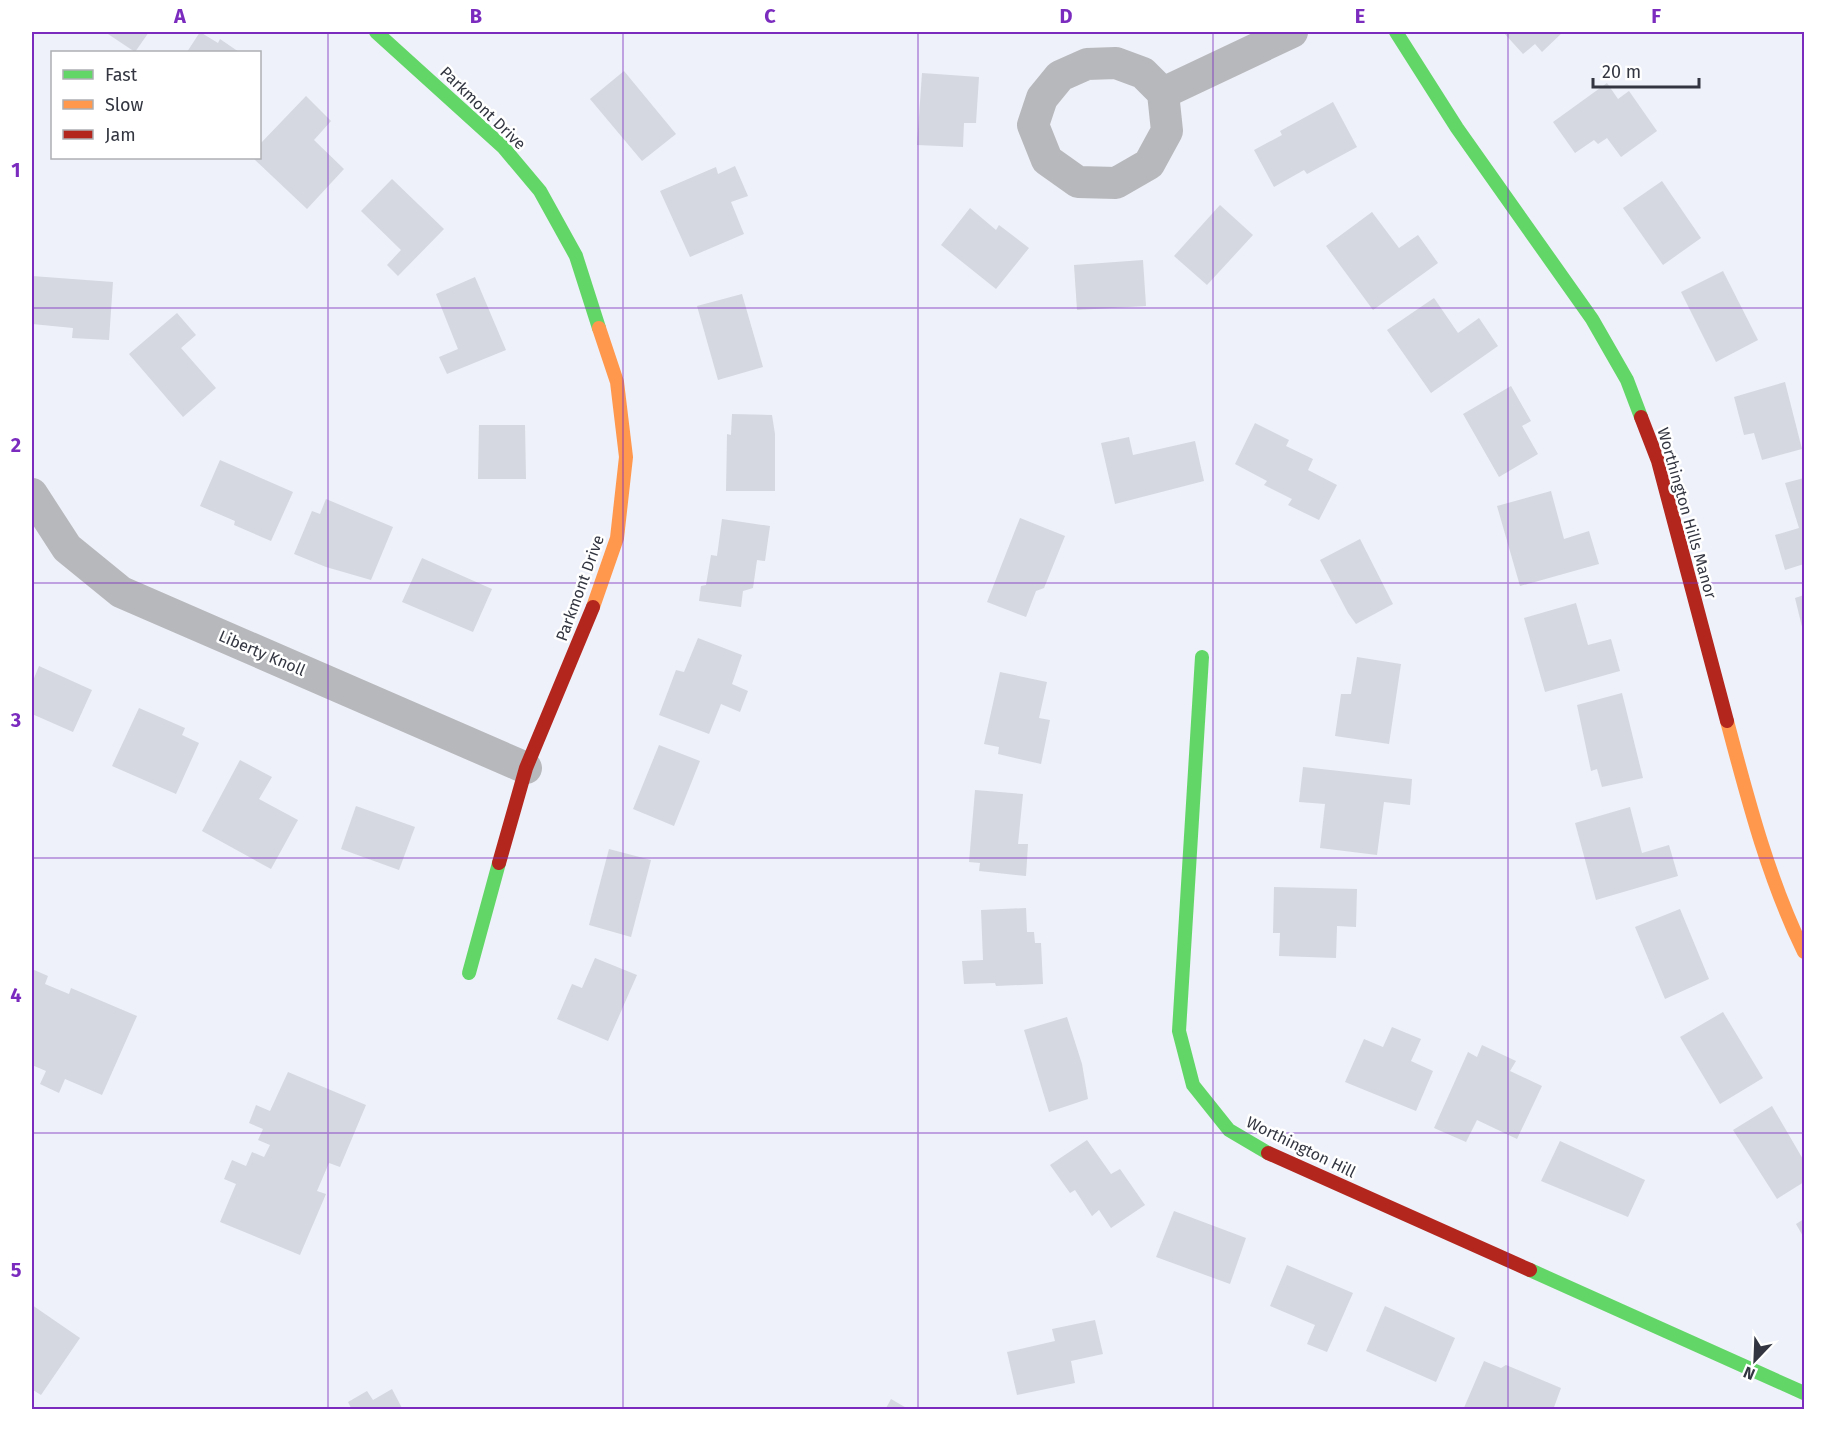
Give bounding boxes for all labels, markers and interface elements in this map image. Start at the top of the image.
text: A [173,4,187,28]
text: B [470,4,482,28]
text: C [764,4,776,28]
text: D [1059,4,1073,28]
text: E [1355,4,1365,28]
text: F [1651,4,1661,28]
legend [51,51,261,159]
scale bar [1593,51,1700,89]
text: 20 m [1602,61,1641,83]
street label: Parkmont Drive [436,62,530,154]
text: Fast [105,64,138,86]
text: Slow [105,94,144,116]
text: Jam [105,124,136,146]
text: 1 [11,158,21,182]
street label: Worthington Hills Manor [1653,425,1721,601]
text: 2 [11,433,21,457]
street label: Parkmont Drive [552,532,608,644]
street label: Liberty Knoll [216,626,308,680]
text: 3 [10,708,21,732]
text: 4 [10,983,22,1007]
street label: Worthington Hill [1243,1112,1359,1182]
text: 5 [11,1258,22,1282]
north arrow [1725,1330,1785,1390]
text: N [1741,1363,1758,1384]

